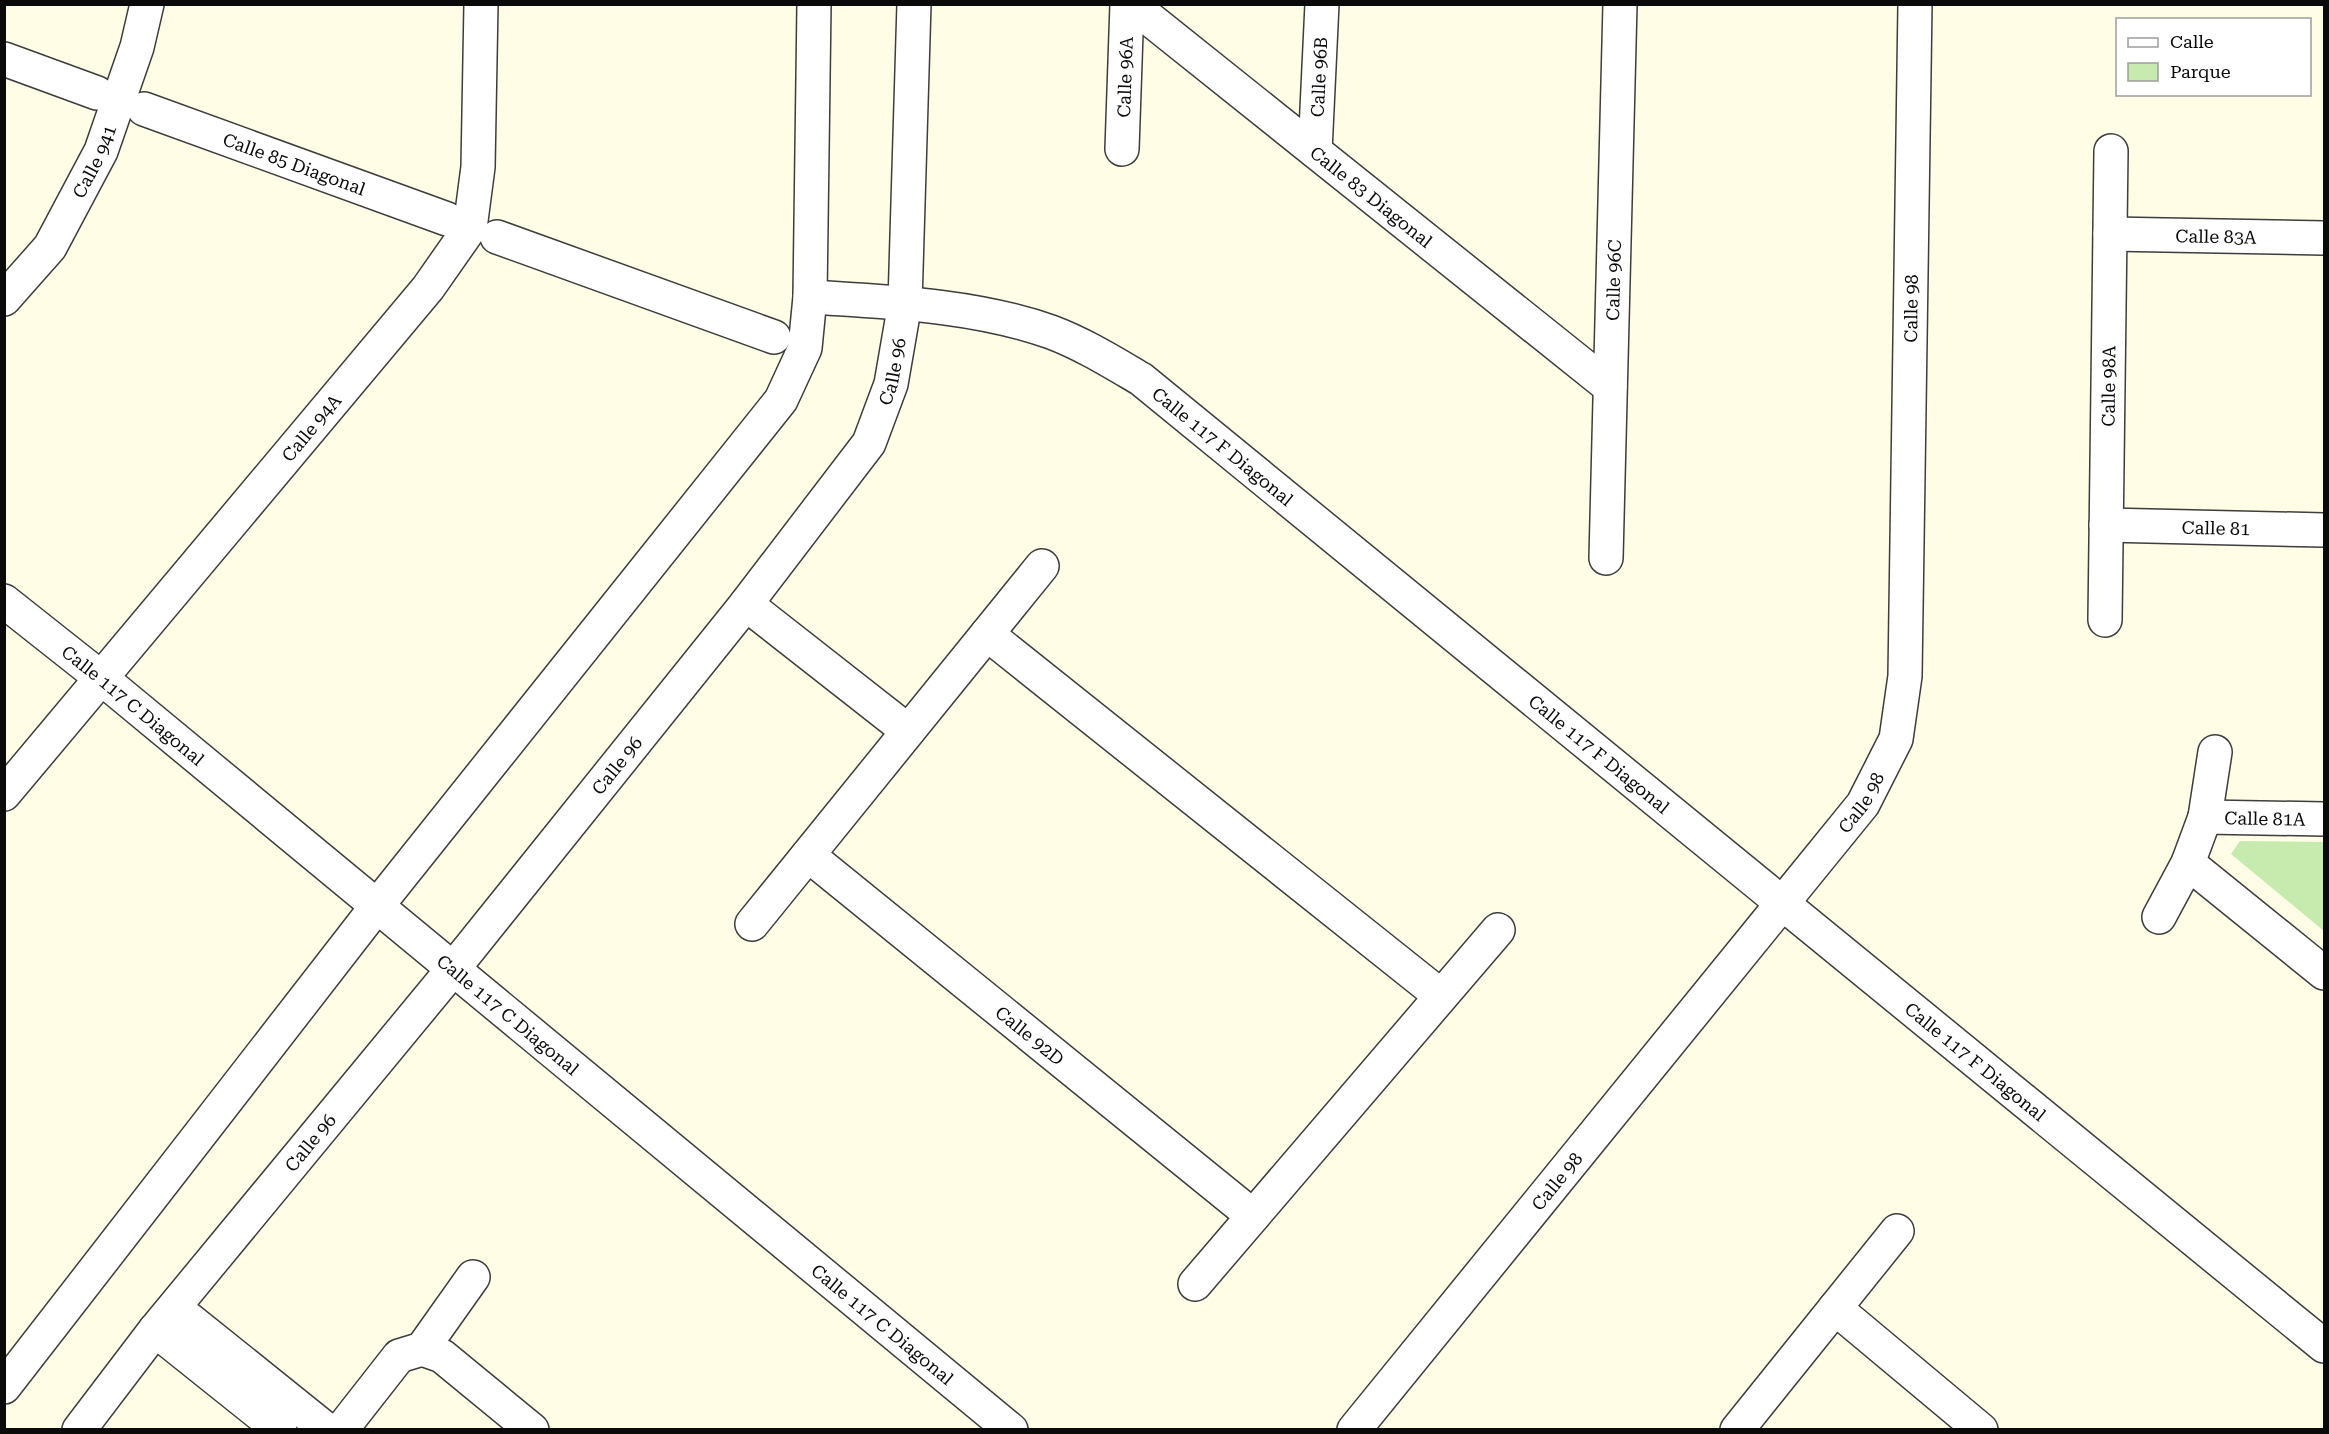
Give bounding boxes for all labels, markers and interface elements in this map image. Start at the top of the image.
legend [2116,18,2311,96]
text: Calle [2170,31,2214,52]
street label: Calle 96A [1113,36,1136,118]
street label: Calle 96B [1306,36,1331,118]
text: Parque [2170,61,2231,82]
street label: Calle 941 [68,122,120,201]
street label: Calle 85 Diagonal [220,128,369,199]
street label: Calle 83 Diagonal [1306,141,1437,252]
street label: Calle 83A [2175,225,2257,247]
street label: Calle 96C [1601,239,1625,321]
street label: Calle 98 [1899,274,1921,343]
street label: Calle 96 [874,336,909,408]
street label: Calle 98A [2097,345,2119,427]
street label: Calle 117 F Diagonal [1148,382,1298,510]
street label: Calle 94A [277,390,345,465]
street label: Calle 81 [2182,516,2250,539]
street label: Calle 117 C Diagonal [58,641,209,770]
street label: Calle 117 F Diagonal [1525,690,1674,818]
street label: Calle 96 [587,732,646,798]
street label: Calle 98 [1833,769,1888,837]
street label: Calle 81A [2224,807,2306,829]
street label: Calle 117 C Diagonal [433,950,584,1079]
street label: Calle 117 F Diagonal [1901,998,2051,1125]
street label: Calle 92D [992,1001,1069,1069]
street label: Calle 96 [280,1109,340,1175]
street label: Calle 98 [1527,1148,1586,1214]
street label: Calle 117 C Diagonal [808,1259,958,1389]

